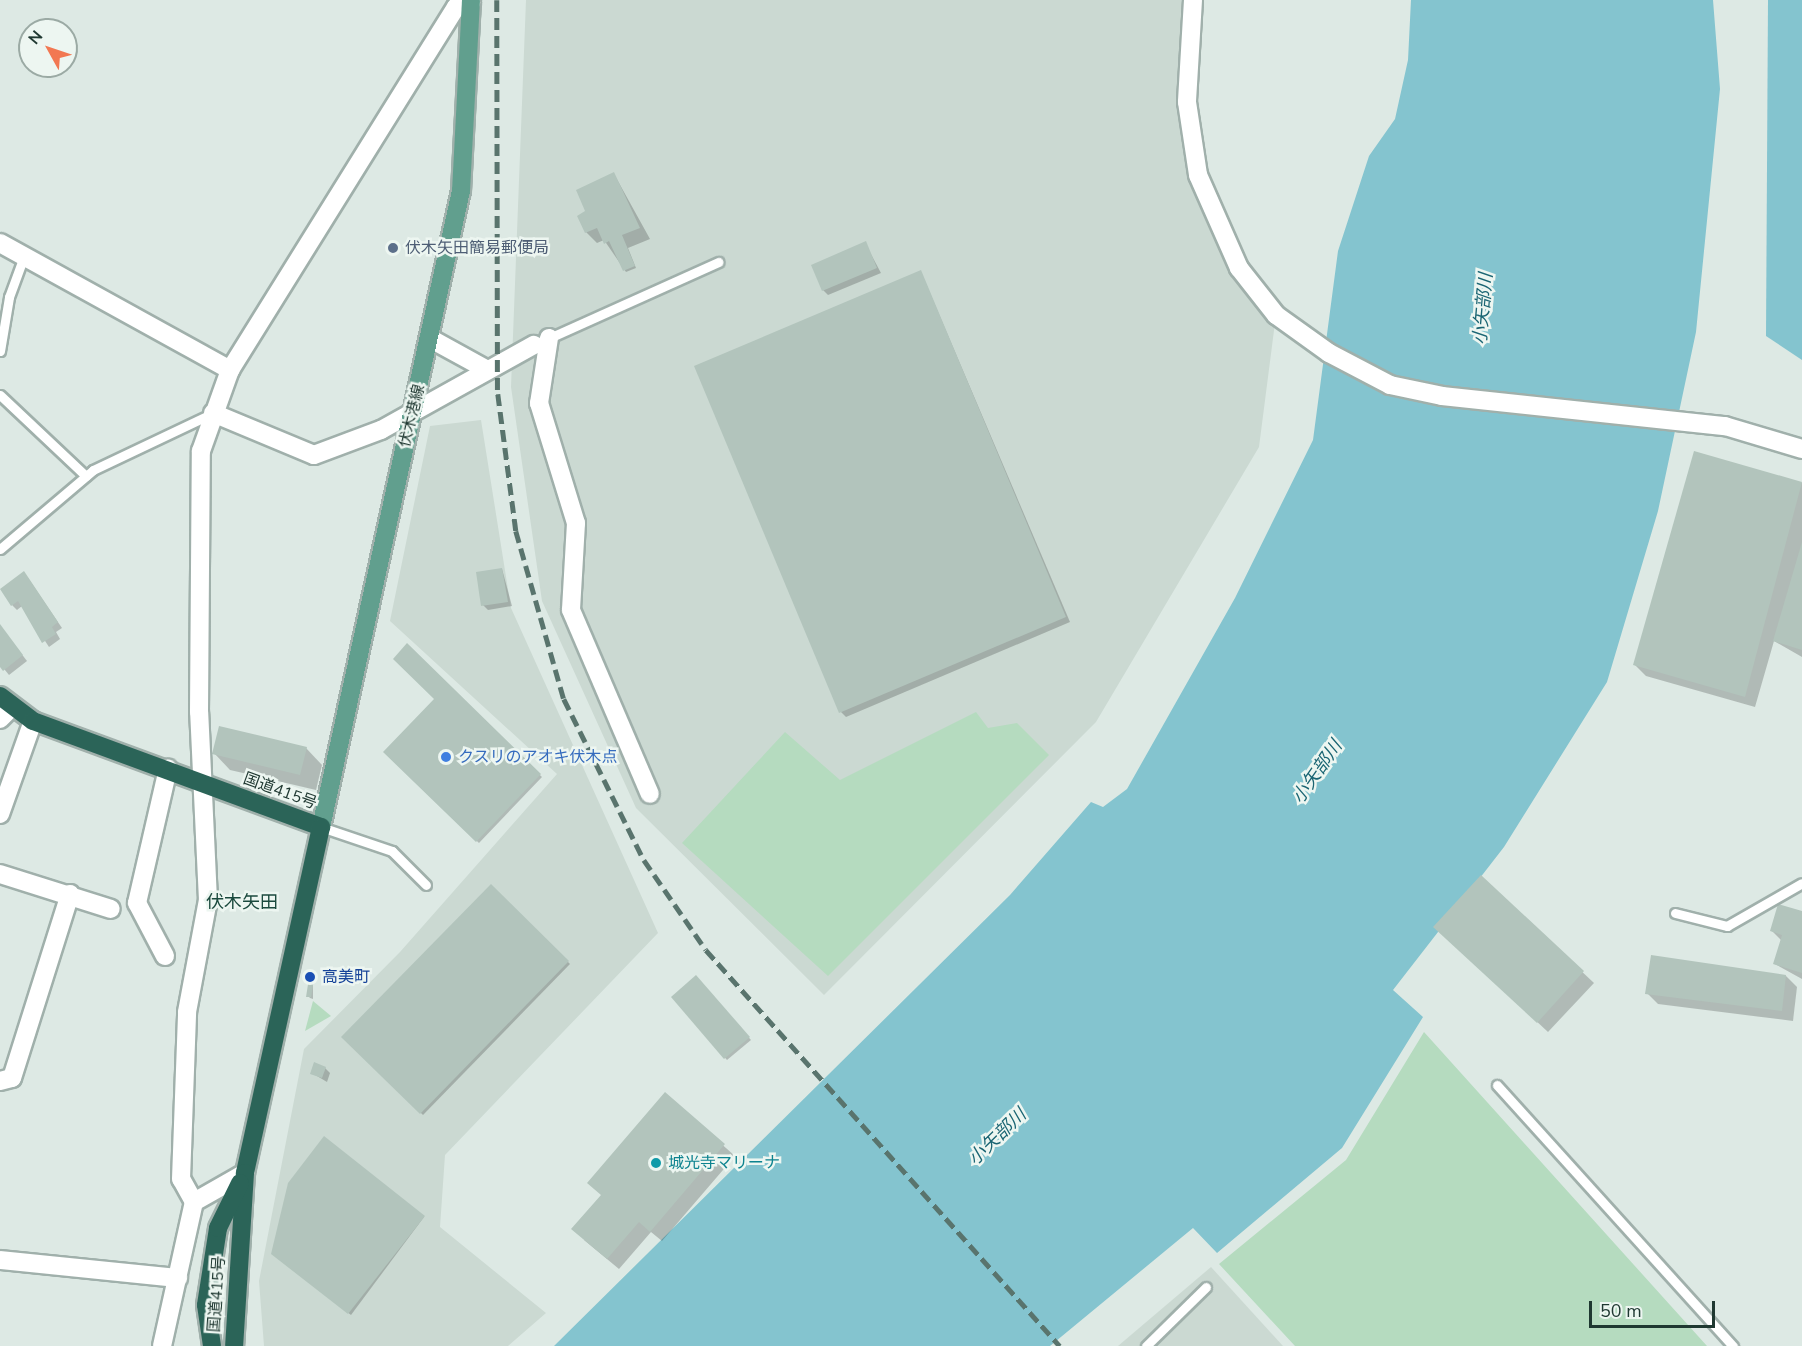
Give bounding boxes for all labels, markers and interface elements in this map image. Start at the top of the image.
north arrow [18,18,78,78]
text: N [23,26,48,49]
place label: 伏木矢田簡易郵便局 [405,238,549,258]
marker: 伏木矢田簡易郵便局 [386,241,400,255]
water label: 小矢部川 [1469,272,1497,346]
street label: 伏木港線 [395,383,429,449]
water label: 小矢部川 [1288,736,1346,808]
place label: クスリのアオキ伏木点 [458,747,618,767]
marker: クスリのアオキ伏木点 [439,750,453,764]
street label: 国道415号 [241,769,319,813]
district label: 伏木矢田 [206,891,278,913]
place label: 高美町 [322,967,370,987]
marker: 高美町 [303,970,317,984]
water label: 小矢部川 [964,1104,1030,1170]
place label: 城光寺マリーナ [668,1153,780,1173]
marker: 城光寺マリーナ [649,1156,663,1170]
street label: 国道415号 [205,1255,229,1333]
scale bar [1592,1289,1718,1327]
text: 50 m [1600,1299,1642,1323]

